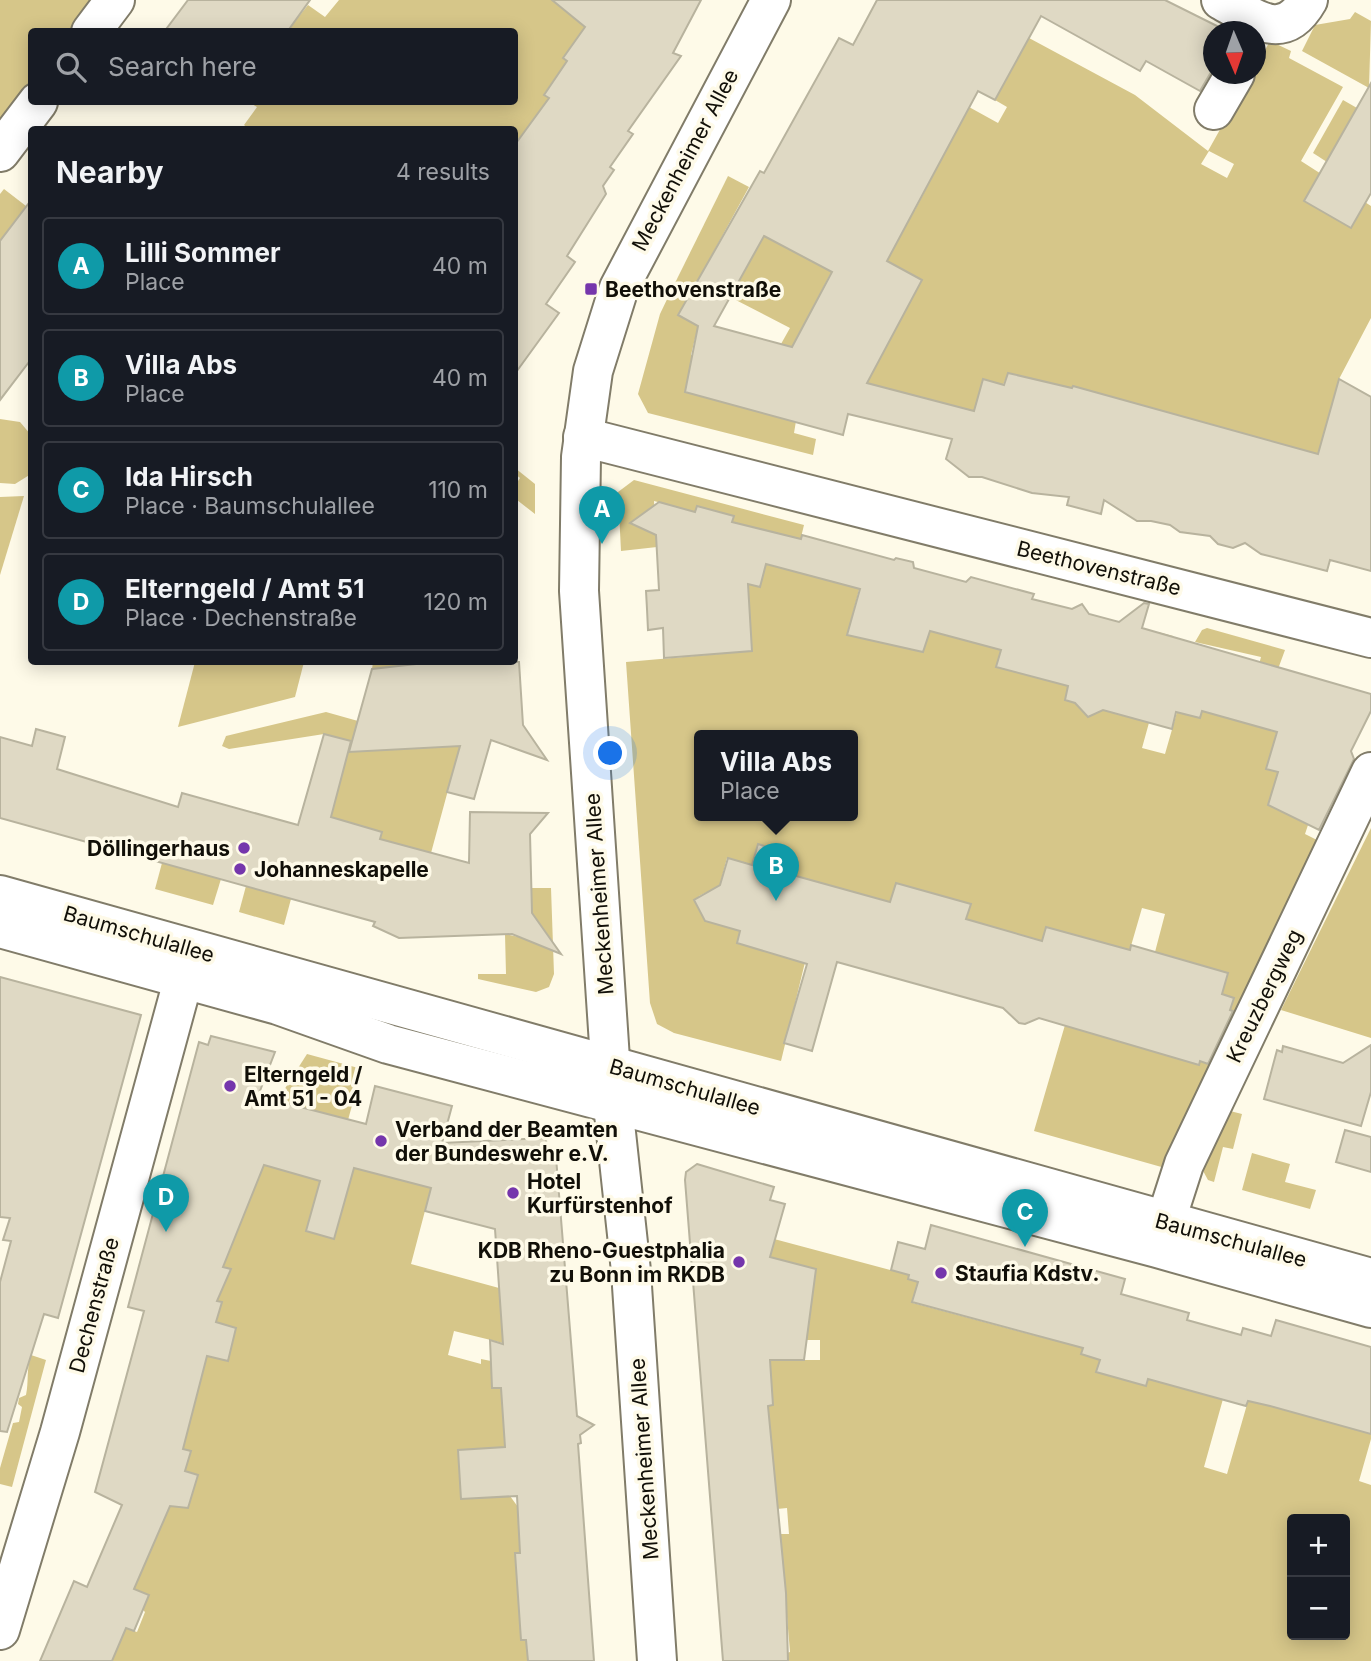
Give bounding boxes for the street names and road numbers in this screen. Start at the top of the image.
street label: Meckenheimer Allee [626,65,744,255]
street label: Beethovenstraße [1014,535,1184,601]
street label: Meckenheimer Allee [579,792,619,996]
street label: Baumschulallee [61,901,217,967]
street label: Kreuzbergweg [1221,925,1307,1067]
street label: Baumschulallee [607,1054,763,1120]
street label: Baumschulallee [1153,1208,1309,1272]
street label: Dechenstraße [64,1234,124,1376]
street label: Meckenheimer Allee [624,1357,664,1561]

